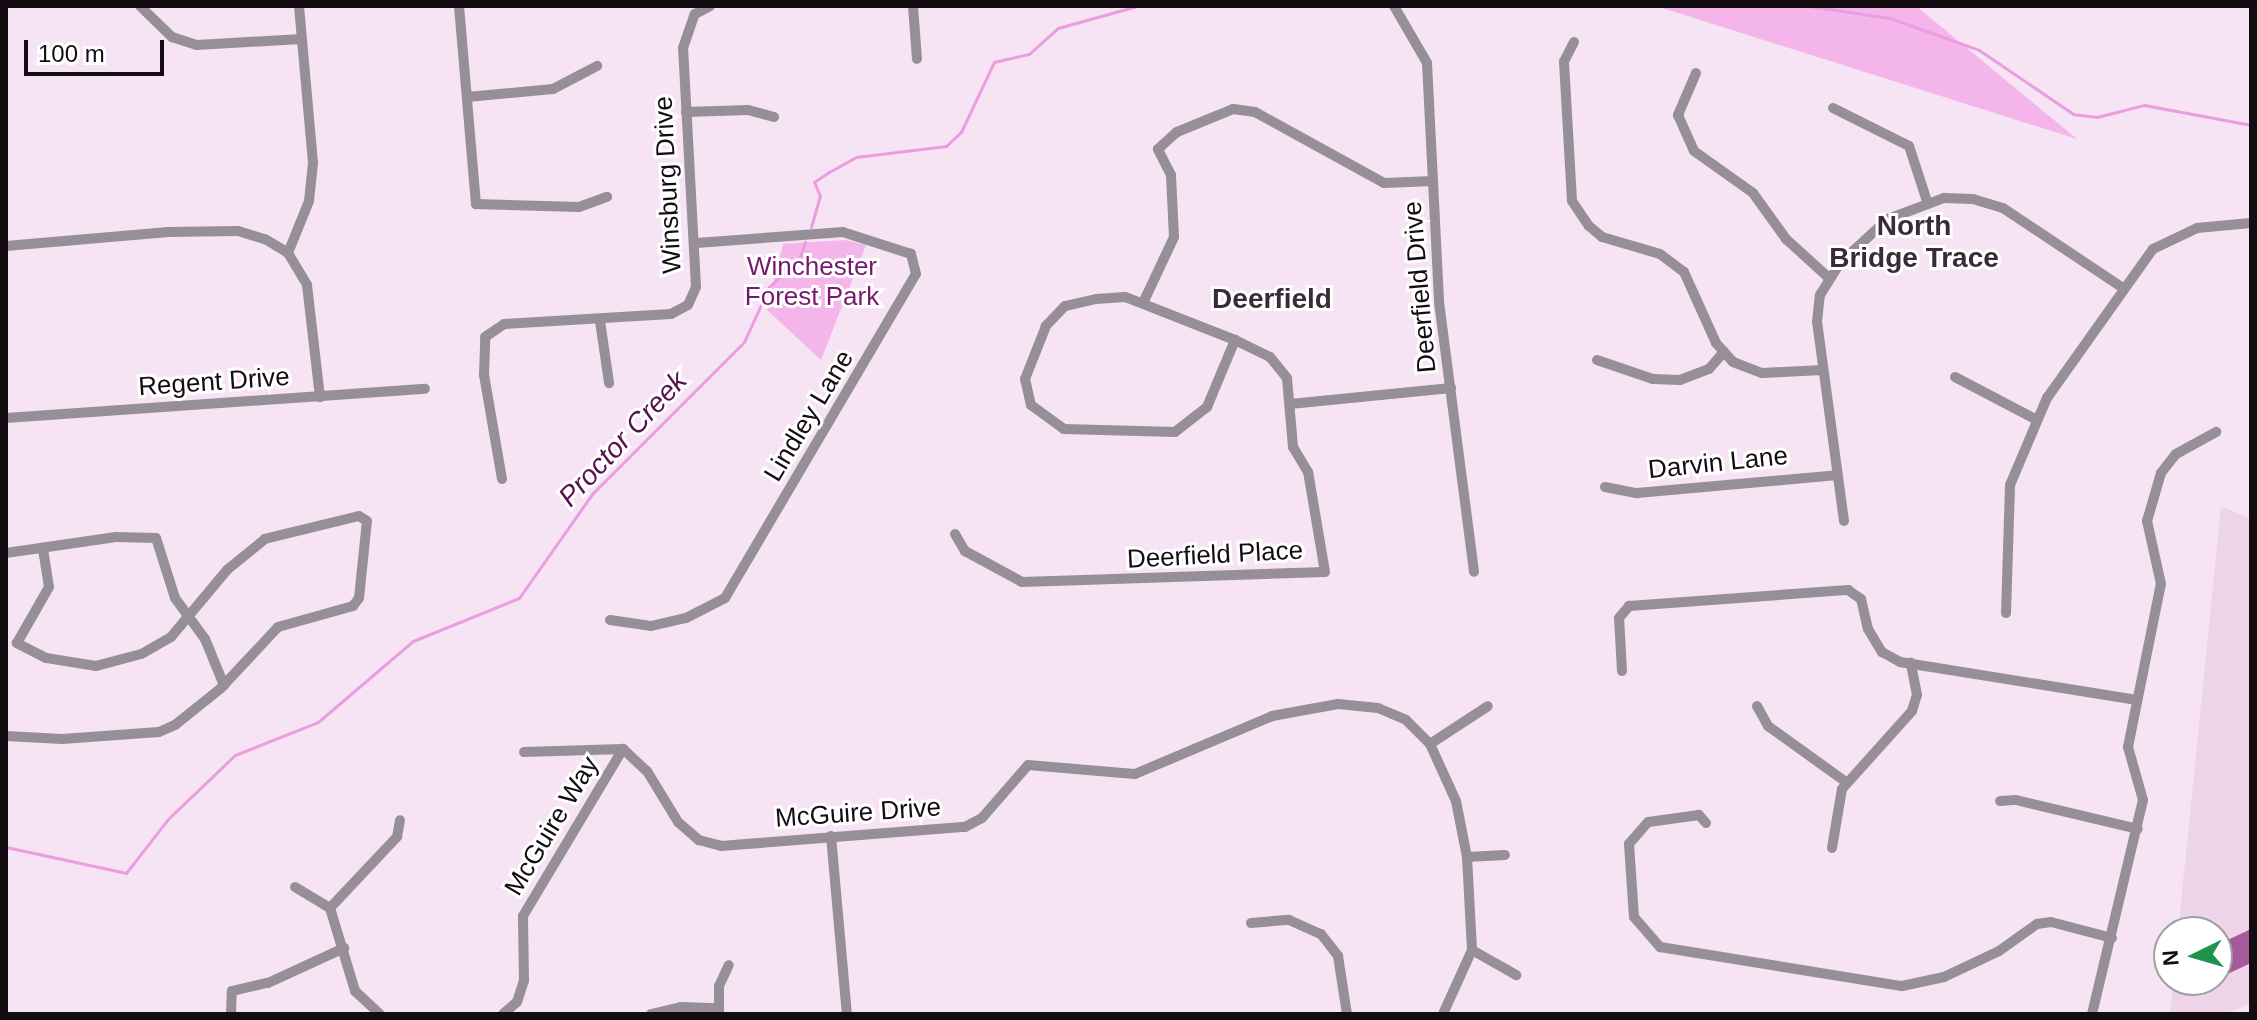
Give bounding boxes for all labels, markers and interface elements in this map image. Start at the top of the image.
scale bar [28,24,168,74]
text: 100 m [38,40,105,67]
street label: Winsburg Drive [648,95,688,275]
street label: Deerfield Drive [1397,200,1443,374]
district label: North Bridge Trace [1829,209,1999,275]
park label: Winchester Forest Park [745,251,879,312]
district label: Deerfield [1212,282,1332,316]
street label: Lindley Lane [758,345,860,487]
street label: Regent Drive [137,361,291,403]
water label: Proctor Creek [552,364,694,514]
street label: Darvin Lane [1647,440,1789,486]
street label: Deerfield Place [1126,535,1304,575]
street label: McGuire Way [498,751,606,901]
street label: McGuire Drive [774,792,942,834]
north arrow [2153,916,2233,996]
text: N [2157,949,2184,967]

